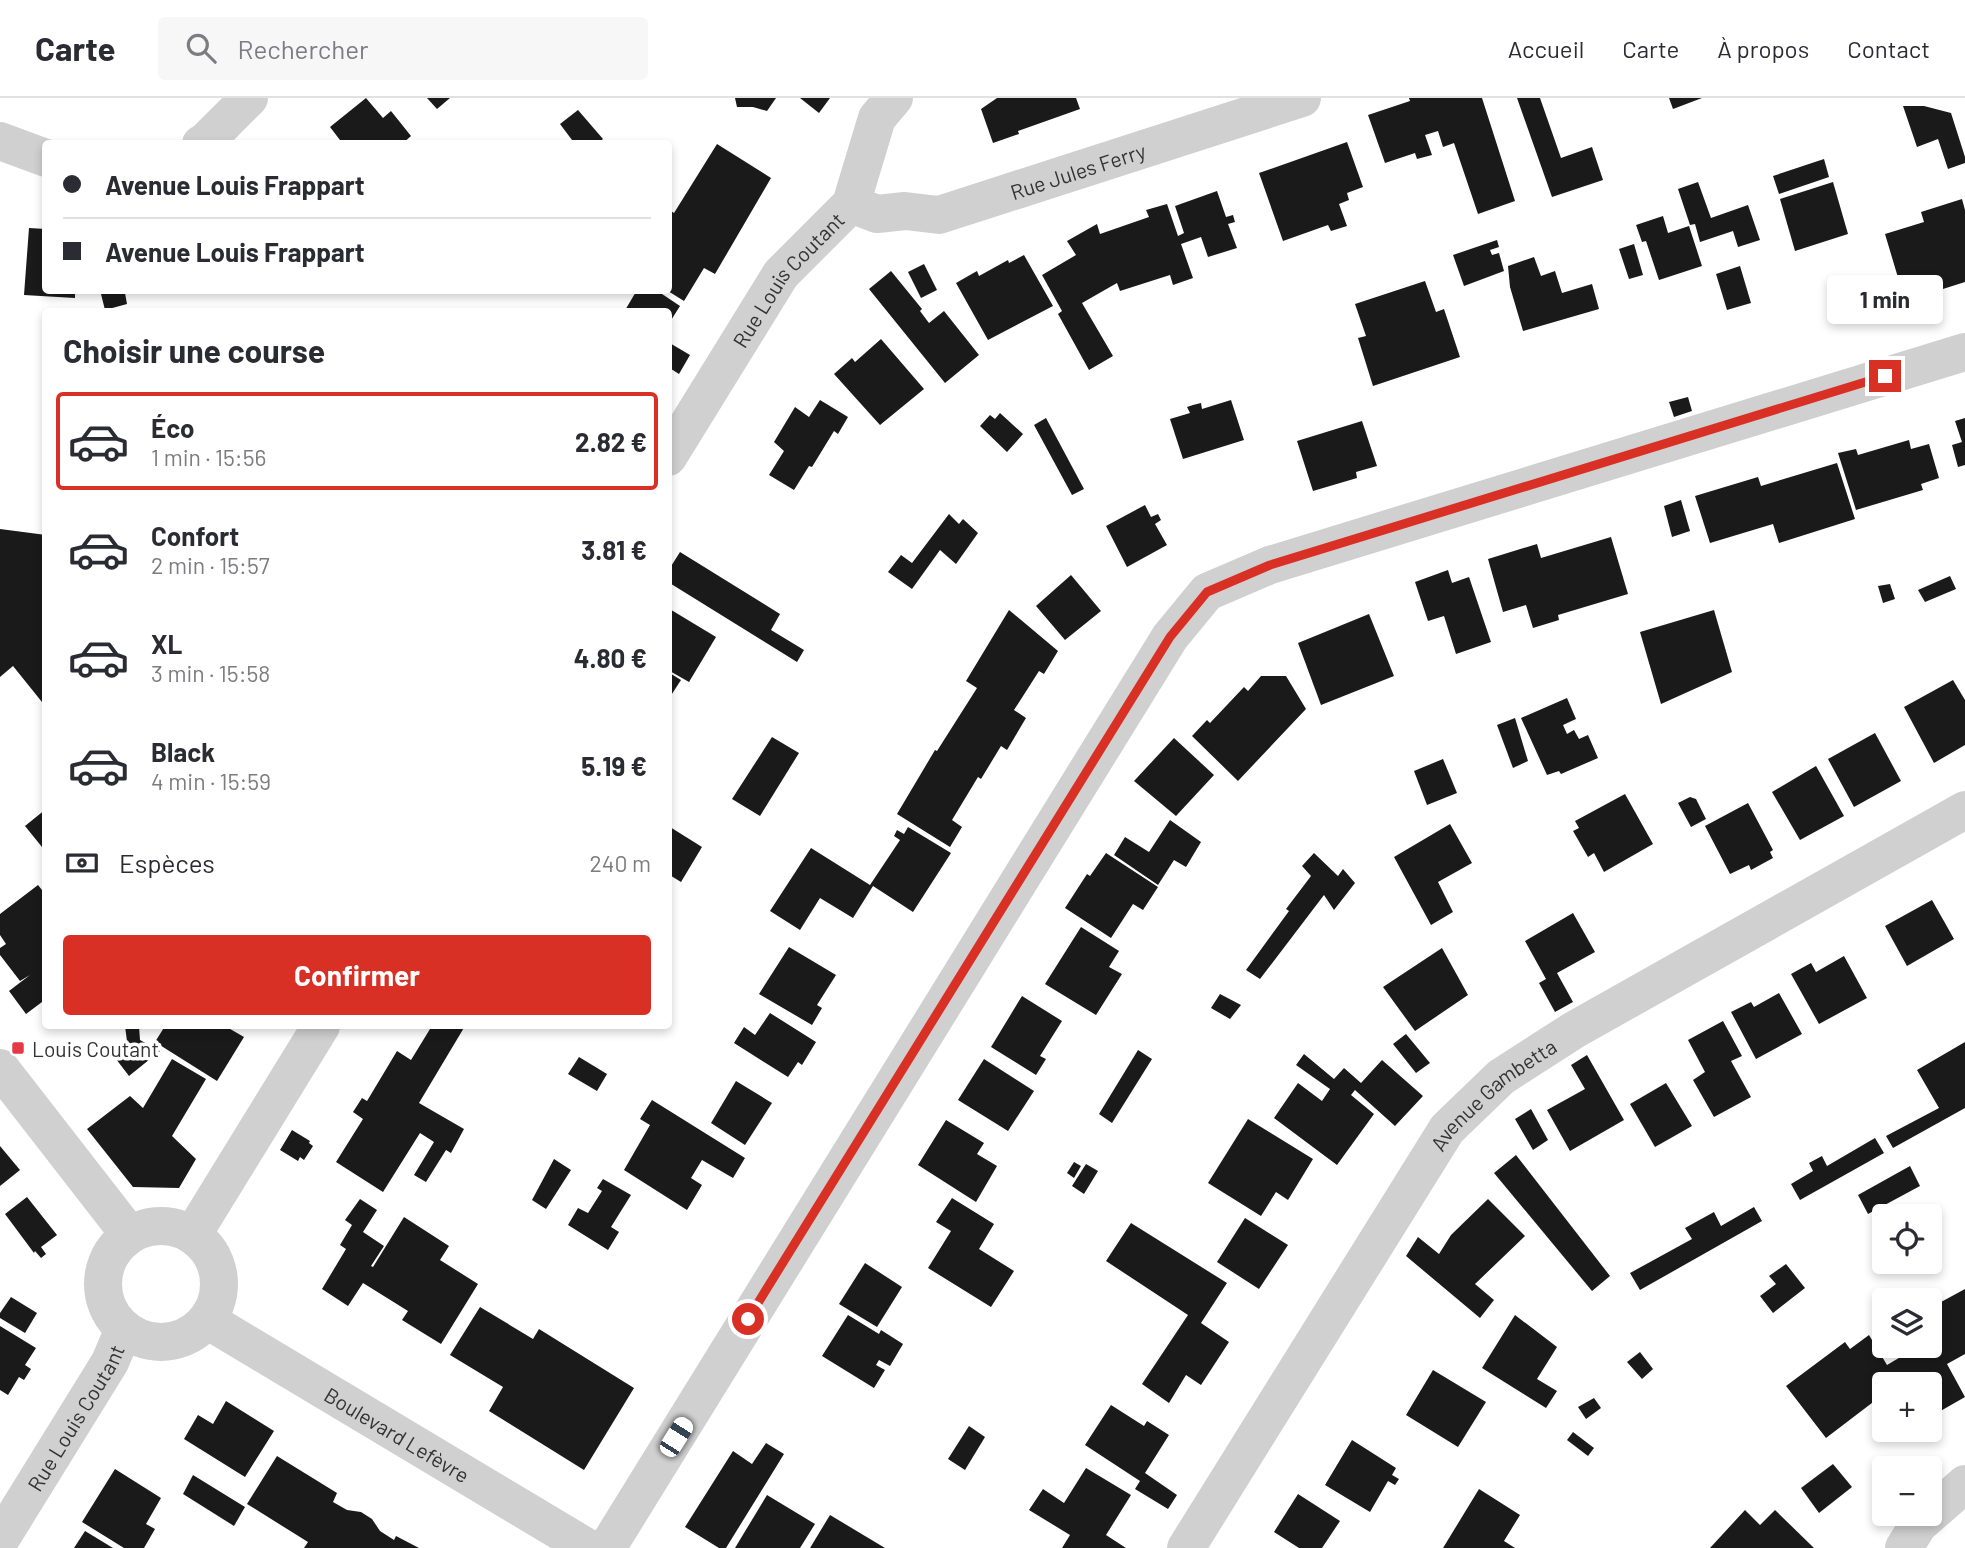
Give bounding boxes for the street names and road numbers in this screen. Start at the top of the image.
street label: Rue Jules Ferry [1007,137,1149,204]
street label: Rue Louis Coutant [727,206,849,352]
street label: Avenue Gambetta [1424,1033,1560,1155]
street label: Rue Louis Coutant [21,1340,129,1495]
street label: Boulevard Lefèvre [320,1381,474,1487]

